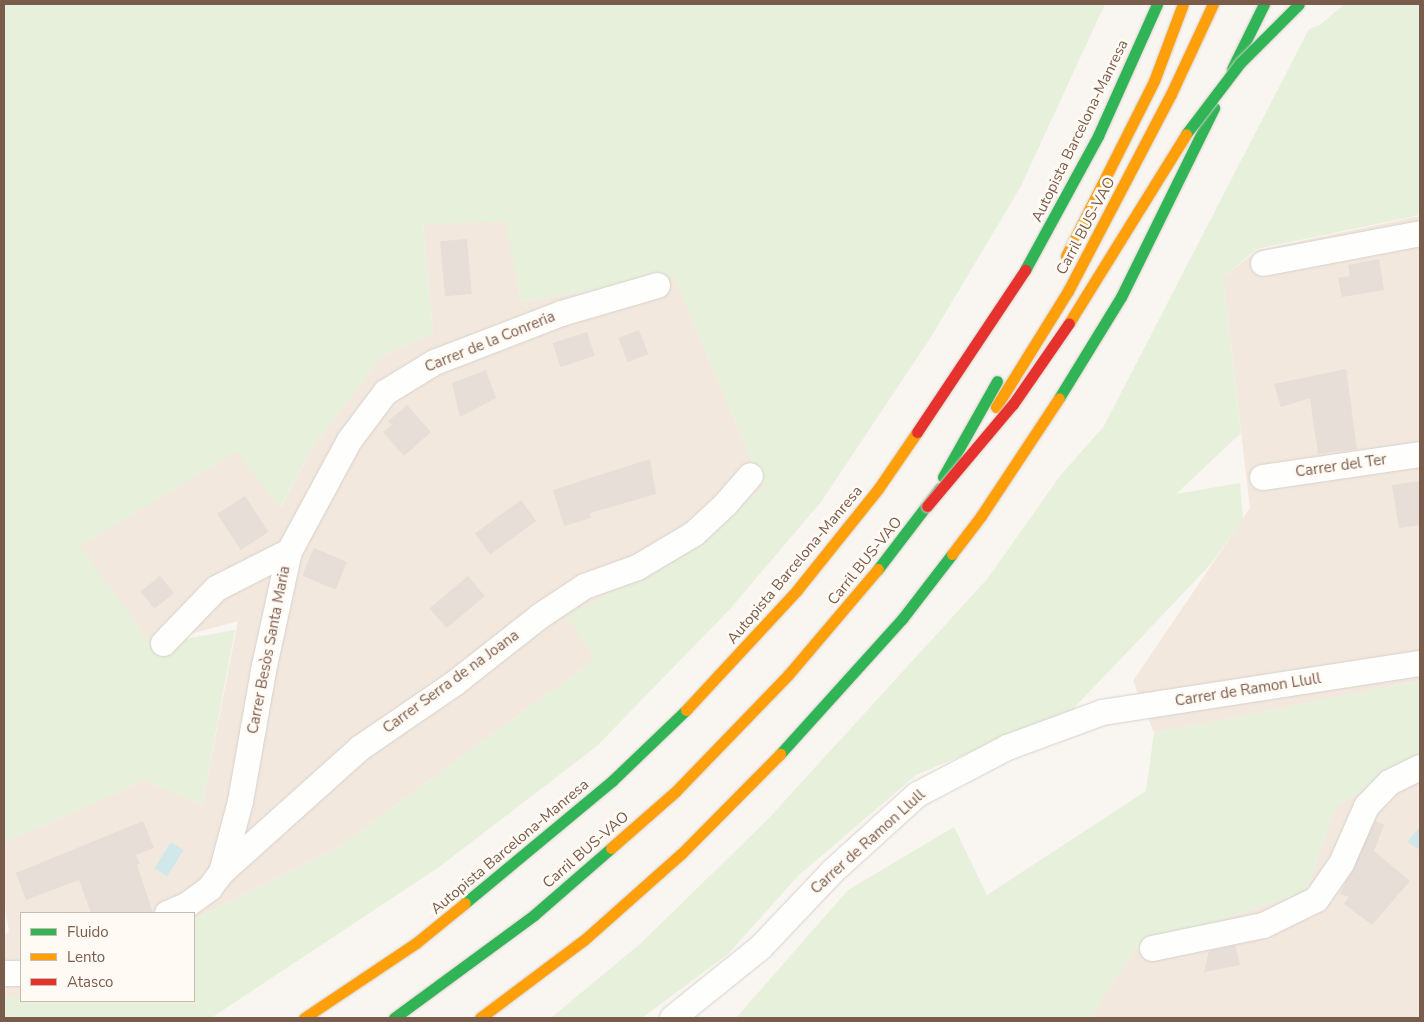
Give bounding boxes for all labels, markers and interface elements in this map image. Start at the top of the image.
street label: Autopista Barcelona-Manresa [1028,37,1132,225]
street label: Carril BUS-VAO [1053,174,1119,278]
street label: Carrer de la Conreria [422,308,558,376]
street label: Carrer del Ter [1294,451,1388,481]
street label: Autopista Barcelona-Manresa [724,482,866,648]
street label: Carril BUS-VAO [824,513,906,609]
street label: Carrer Besòs Santa Maria [244,564,294,736]
street label: Carrer Serra de na Joana [379,627,523,737]
street label: Carrer de Ramon Llull [1174,670,1322,710]
street label: Autopista Barcelona-Manresa [427,776,593,918]
street label: Carrer de Ramon Llull [807,786,929,898]
street label: Carril BUS-VAO [539,808,633,892]
legend [20,912,195,1002]
text: Fluido [67,922,109,942]
text: Lento [67,947,105,967]
text: Atasco [67,972,113,992]

